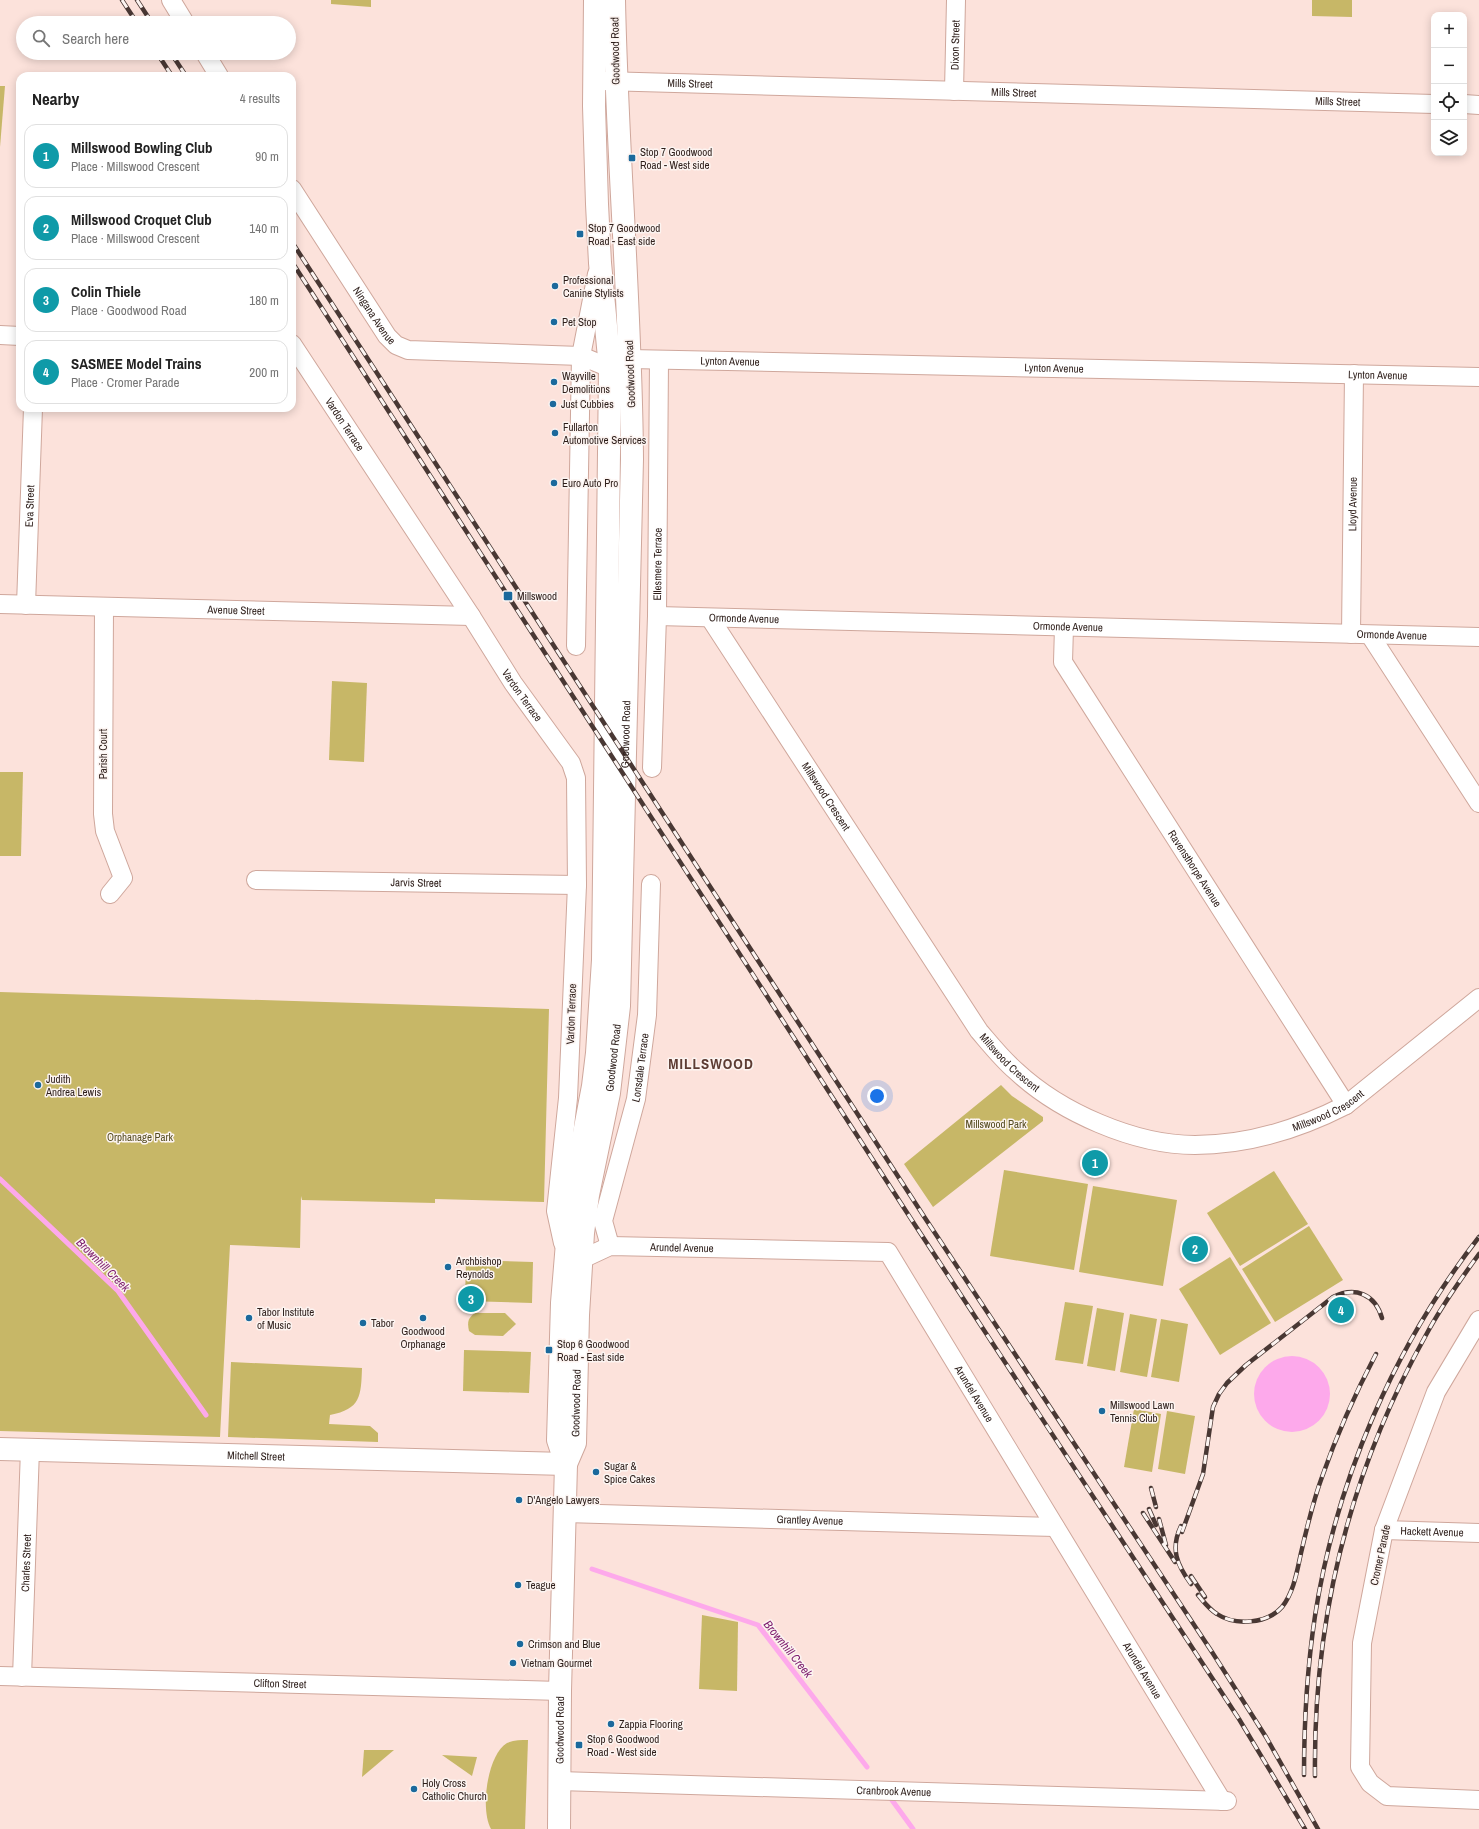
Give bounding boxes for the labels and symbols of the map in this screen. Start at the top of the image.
street label: Goodwood Road [607,17,623,85]
street label: Dixon Street [947,19,963,70]
street label: Mills Street [667,76,713,91]
street label: Mills Street [991,85,1037,100]
street label: Mills Street [1315,94,1361,109]
place label: Stop 7 Goodwood Road - West side [640,145,712,172]
marker: Stop 7 Goodwood Road - West side [627,153,637,163]
place label: Stop 7 Goodwood Road - East side [588,221,660,248]
marker: Stop 7 Goodwood Road - East side [575,229,585,239]
place label: Professional Canine Stylists [563,273,624,300]
marker: Professional Canine Stylists [550,281,560,291]
street label: Ningana Avenue [350,284,399,348]
place label: Pet Stop [562,315,597,329]
marker: Pet Stop [549,317,559,327]
street label: Goodwood Road [622,340,638,408]
street label: Lynton Avenue [700,353,760,369]
street label: Lynton Avenue [1024,360,1084,376]
street label: Lynton Avenue [1348,367,1408,382]
place label: Wayville Demolitions [562,369,611,396]
marker: Wayville Demolitions [549,377,559,387]
street label: Vardon Terrace [322,395,367,454]
place label: Just Cubbies [561,397,614,411]
marker: Just Cubbies [548,399,558,409]
place label: Fullarton Automotive Services [562,420,647,447]
marker: Fullarton Automotive Services [550,428,560,438]
place label: Euro Auto Pro [562,476,618,490]
street label: Lloyd Avenue [1345,477,1360,531]
marker: Euro Auto Pro [549,478,559,488]
street label: Eva Street [22,484,37,527]
street label: Ellesmere Terrace [650,528,665,600]
place label: Millswood [517,589,557,603]
marker: Millswood [502,590,514,602]
street label: Avenue Street [206,602,265,618]
street label: Ormonde Avenue [709,610,779,626]
street label: Ormonde Avenue [1033,619,1103,634]
street label: Ormonde Avenue [1356,627,1427,643]
street label: Vardon Terrace [499,666,546,724]
street label: Goodwood Road [618,700,633,768]
street label: Parish Court [96,728,110,779]
street label: Millswood Crescent [799,760,854,834]
street label: Ravensthorpe Avenue [1165,827,1225,910]
street label: Jarvis Street [390,875,442,890]
street label: Vardon Terrace [563,983,579,1045]
street label: Goodwood Road [602,1023,624,1092]
street label: Millswood Crescent [977,1030,1043,1095]
street label: Lonsdale Terrace [628,1032,652,1104]
district label: MILLSWOOD [668,1053,754,1074]
place label: Judith Andrea Lewis [45,1072,102,1099]
marker: Judith Andrea Lewis [33,1080,43,1090]
your location [867,1086,887,1106]
street label: Millswood Crescent [1290,1086,1367,1134]
park label: Millswood Park [965,1117,1027,1131]
park label: Orphanage Park [107,1130,174,1144]
pin: 1 [1082,1148,1108,1178]
pin: 2 [1182,1234,1208,1264]
water label: Brownhill Creek [73,1235,134,1296]
street label: Arundel Avenue [649,1240,714,1255]
place label: Archbishop Reynolds [455,1254,502,1281]
marker: Archbishop Reynolds [443,1262,453,1272]
pin: 3 [458,1284,484,1314]
pin: 4 [1328,1295,1354,1325]
place label: Tabor Institute of Music [257,1305,314,1332]
marker: Tabor Institute of Music [244,1313,254,1323]
marker: Goodwood Orphanage [418,1313,428,1323]
place label: Tabor [371,1316,394,1330]
marker: Tabor [358,1318,368,1328]
place label: Goodwood Orphanage [400,1324,446,1351]
place label: Stop 6 Goodwood Road - East side [557,1337,629,1364]
marker: Stop 6 Goodwood Road - East side [544,1345,554,1355]
street label: Arundel Avenue [951,1362,997,1425]
street label: Goodwood Road [568,1369,584,1437]
place label: Millswood Lawn Tennis Club [1110,1398,1174,1425]
marker: Millswood Lawn Tennis Club [1097,1406,1107,1416]
street label: Mitchell Street [227,1448,285,1464]
place label: Sugar & Spice Cakes [604,1459,656,1486]
marker: Sugar & Spice Cakes [591,1467,601,1477]
place label: D'Angelo Lawyers [527,1493,600,1507]
marker: D'Angelo Lawyers [514,1495,524,1505]
street label: Grantley Avenue [776,1512,843,1528]
street label: Cromer Parade [1367,1523,1393,1587]
street label: Hackett Avenue [1400,1524,1464,1540]
street label: Charles Street [18,1533,34,1592]
place label: Teague [526,1578,556,1592]
marker: Teague [513,1580,523,1590]
water label: Brownhill Creek [760,1617,817,1682]
place label: Crimson and Blue [528,1637,600,1651]
marker: Crimson and Blue [515,1639,525,1649]
street label: Arundel Avenue [1120,1639,1165,1701]
place label: Vietnam Gourmet [521,1656,593,1670]
marker: Vietnam Gourmet [508,1658,518,1668]
street label: Clifton Street [253,1676,307,1691]
street label: Goodwood Road [552,1696,567,1764]
place label: Zappia Flooring [619,1717,683,1731]
marker: Zappia Flooring [606,1719,616,1729]
place label: Stop 6 Goodwood Road - West side [587,1732,659,1759]
marker: Stop 6 Goodwood Road - West side [574,1740,584,1750]
place label: Holy Cross Catholic Church [422,1776,487,1803]
street label: Cranbrook Avenue [856,1783,931,1799]
marker: Holy Cross Catholic Church [409,1784,419,1794]

